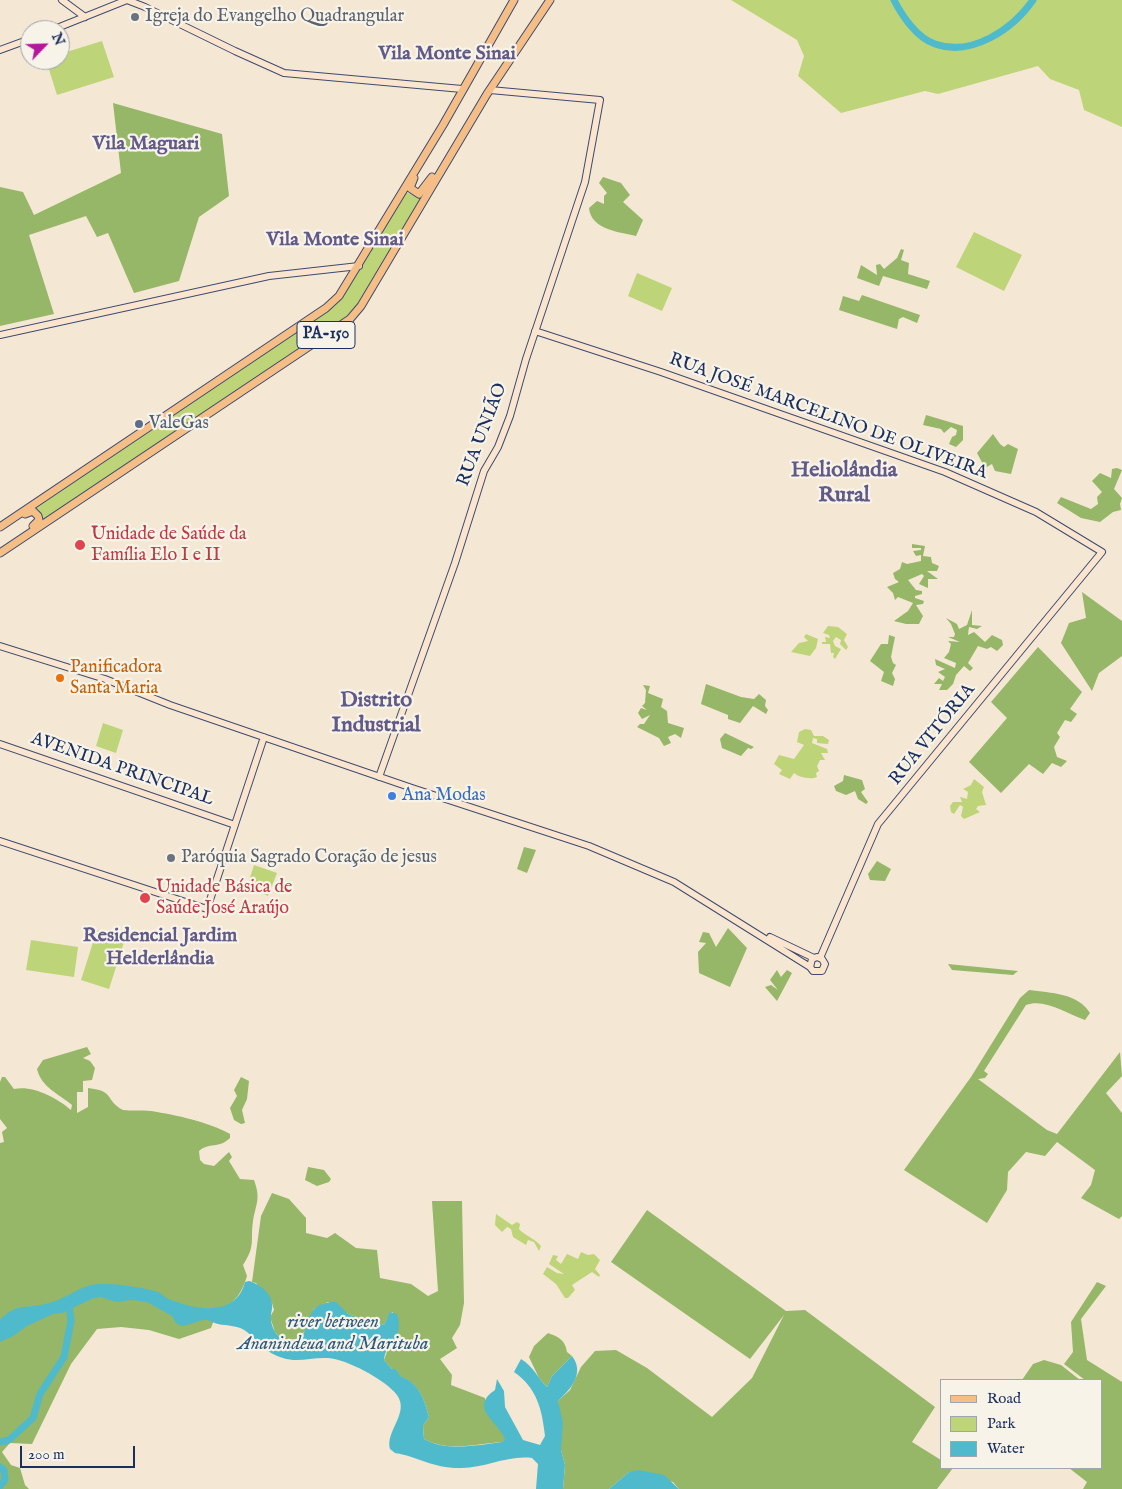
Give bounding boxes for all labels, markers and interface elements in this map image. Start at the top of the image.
place label: Igreja do Evangelho Quadrangular [145,6,404,28]
marker: Igreja do Evangelho Quadrangular [129,11,141,23]
north arrow [20,20,70,70]
text: N [47,30,68,49]
district label: Vila Monte Sinai [378,43,516,67]
district label: Vila Maguari [93,133,199,157]
district label: Vila Monte Sinai [266,229,404,253]
road number: PA-150 [297,322,355,348]
street label: RUA JOSÉ MARCELINO DE OLIVEIRA [666,349,990,485]
street label: RUA UNIÃO [453,380,513,490]
place label: ValeGas [149,413,209,435]
marker: ValeGas [133,418,145,430]
district label: Heliolândia Rural [791,458,897,510]
place label: Unidade de Saúde da Família Elo I e II [91,524,247,566]
marker: Unidade de Saúde da Família Elo I e II [73,538,87,552]
place label: Panificadora Santa Maria [70,657,162,700]
marker: Panificadora Santa Maria [54,672,66,684]
street label: RUA VITÓRIA [885,680,981,790]
district label: Distrito Industrial [331,688,421,739]
street label: AVENIDA PRINCIPAL [28,729,216,811]
place label: Ana Modas [402,785,486,807]
marker: Ana Modas [386,790,398,802]
place label: Paróquia Sagrado Coração de jesus [181,847,437,869]
marker: Paróquia Sagrado Coração de jesus [165,852,177,864]
place label: Unidade Básica de Saúde José Araújo [156,877,292,920]
marker: Unidade Básica de Saúde José Araújo [138,891,152,905]
district label: Residencial Jardim Helderlândia [83,925,237,972]
water label: river between Ananindeua and Marituba [238,1312,428,1356]
legend [940,1379,1102,1469]
text: Road [987,1389,1021,1408]
text: Park [987,1414,1016,1433]
scale bar [22,1436,138,1468]
text: Water [987,1439,1024,1458]
text: 200 m [28,1445,65,1464]

